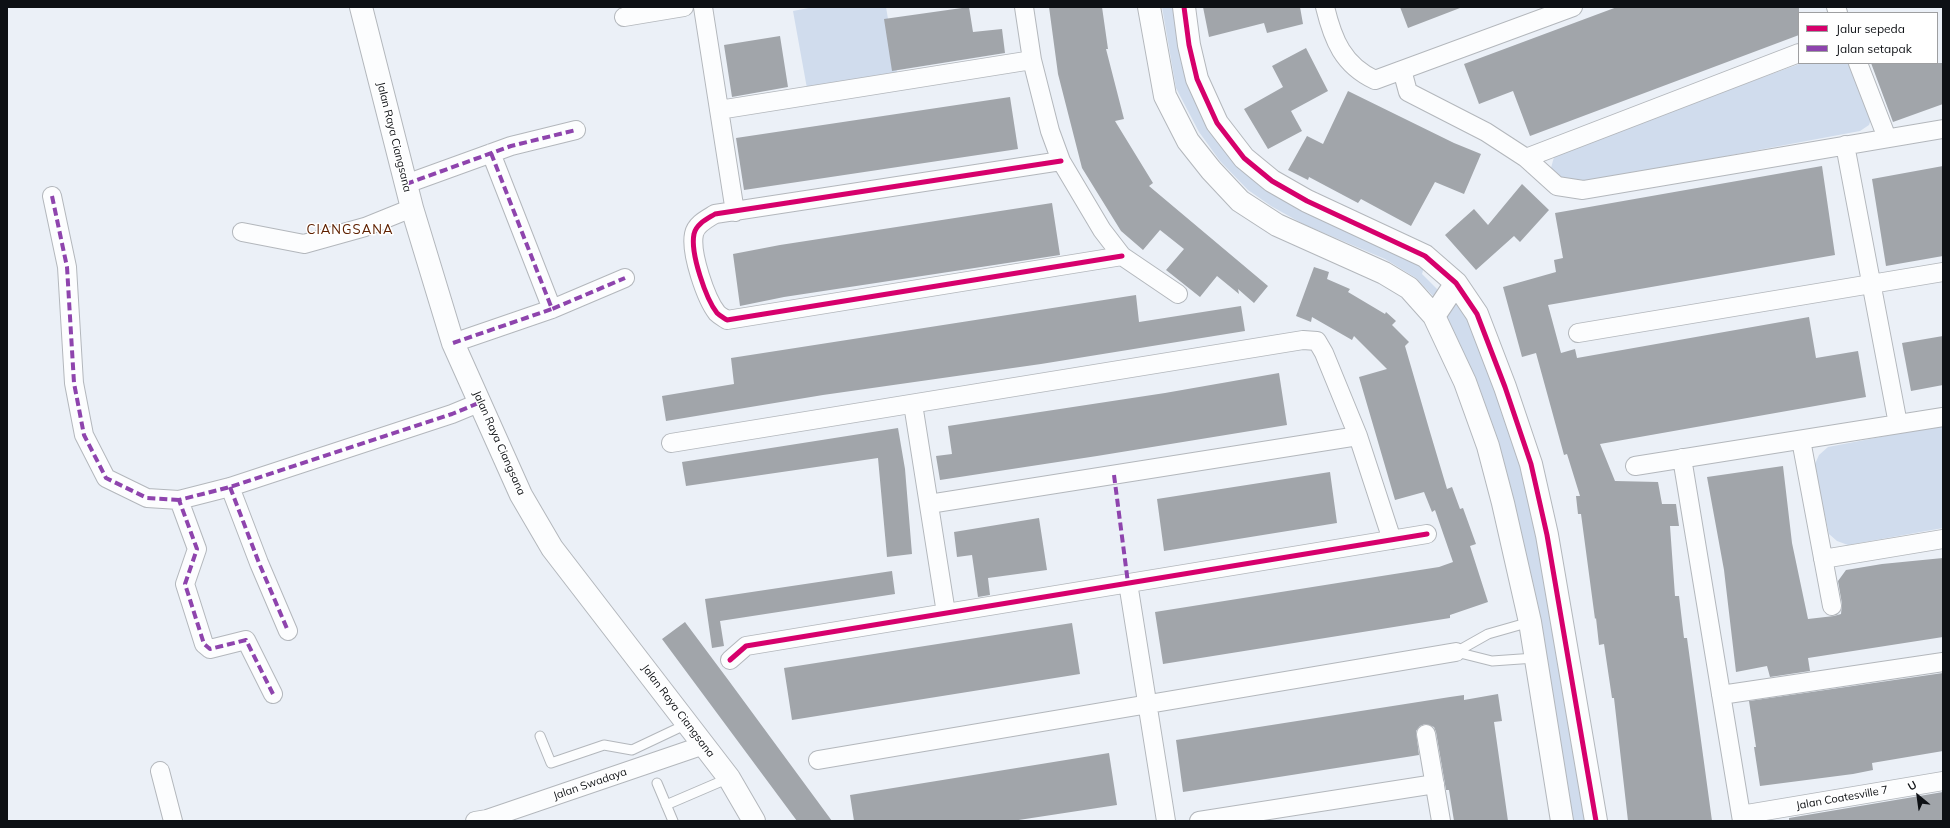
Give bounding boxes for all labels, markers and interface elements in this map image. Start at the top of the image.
legend [1798,12,1938,64]
text: Jalur sepeda [1836,21,1905,36]
text: Jalan setapak [1836,41,1912,56]
street label: Jalan Raya Ciangsana [374,81,414,193]
district label: CIANGSANA [307,222,393,238]
street label: Jalan Raya Ciangsana [470,389,528,497]
street label: Jalan Raya Ciangsana [639,662,717,760]
street label: Jalan Swadaya [551,765,629,803]
north arrow [1898,776,1938,816]
text: U [1905,777,1919,794]
street label: Jalan Coatesville 7 [1795,783,1889,813]

